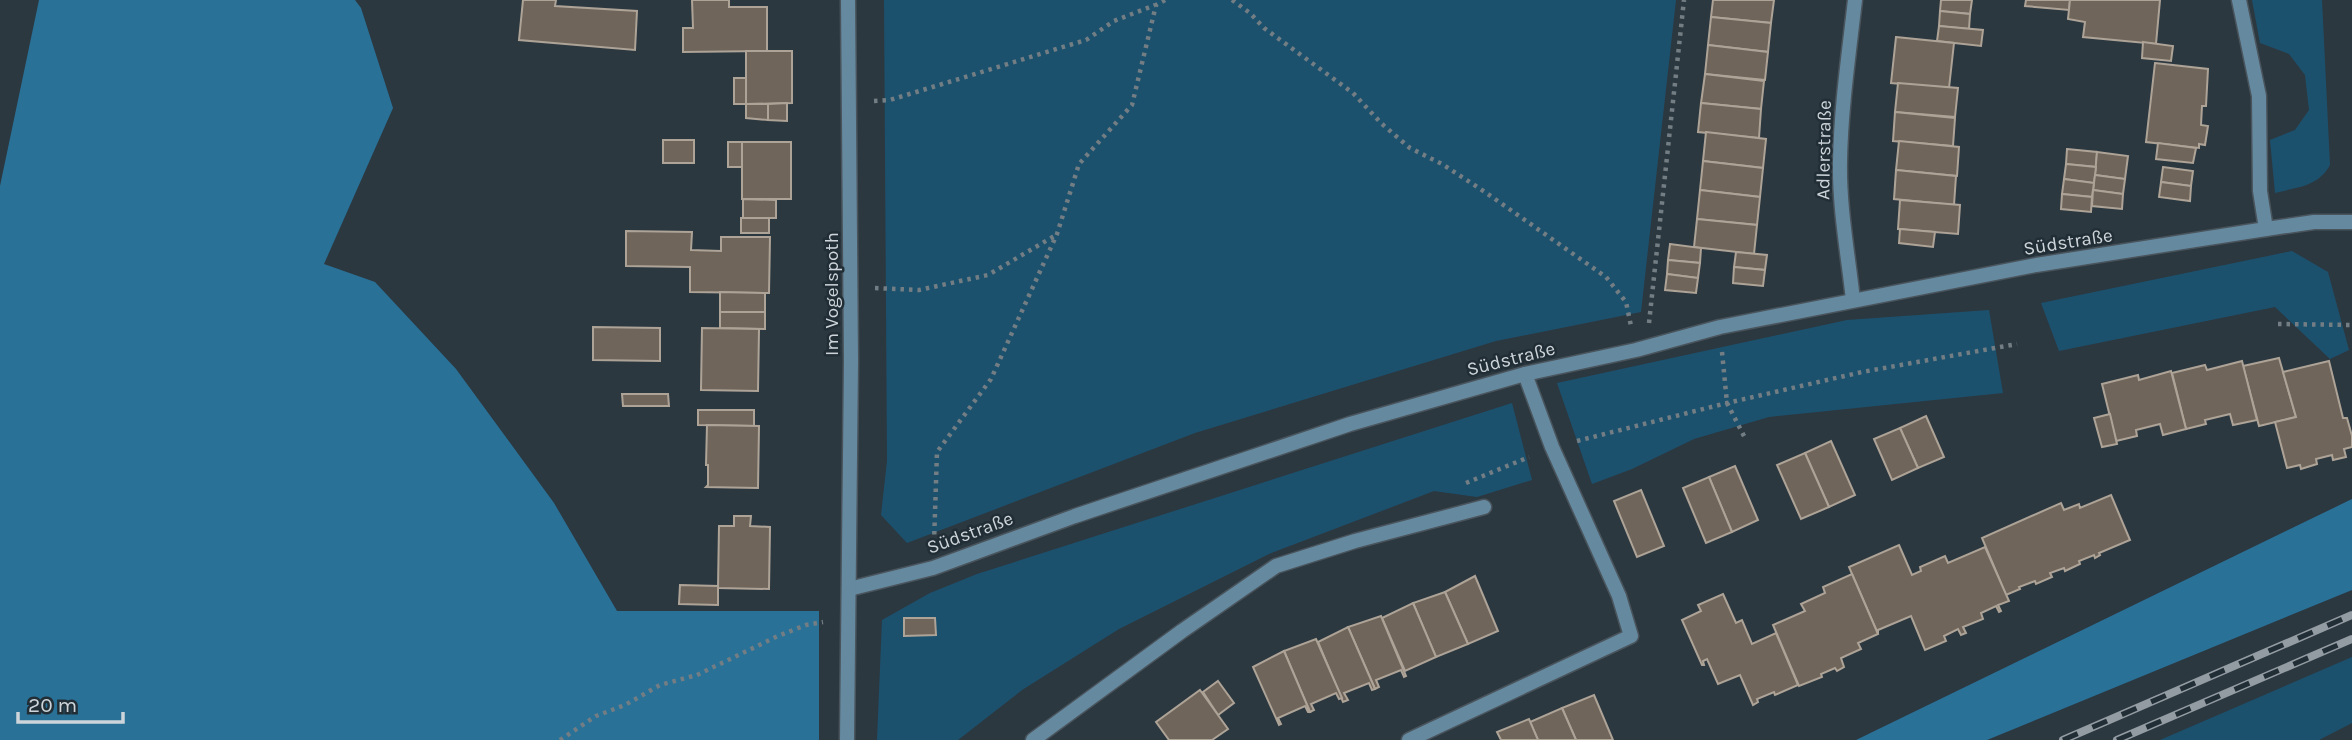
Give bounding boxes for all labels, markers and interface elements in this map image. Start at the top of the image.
street label: Adlerstraße [1812,100,1836,200]
street label: Südstraße [2022,224,2114,260]
street label: Im Vogelspoth [821,232,843,356]
street label: Südstraße [1465,337,1557,381]
street label: Südstraße [924,507,1016,559]
scale bar [18,680,122,724]
text: 20 m [28,693,77,717]

